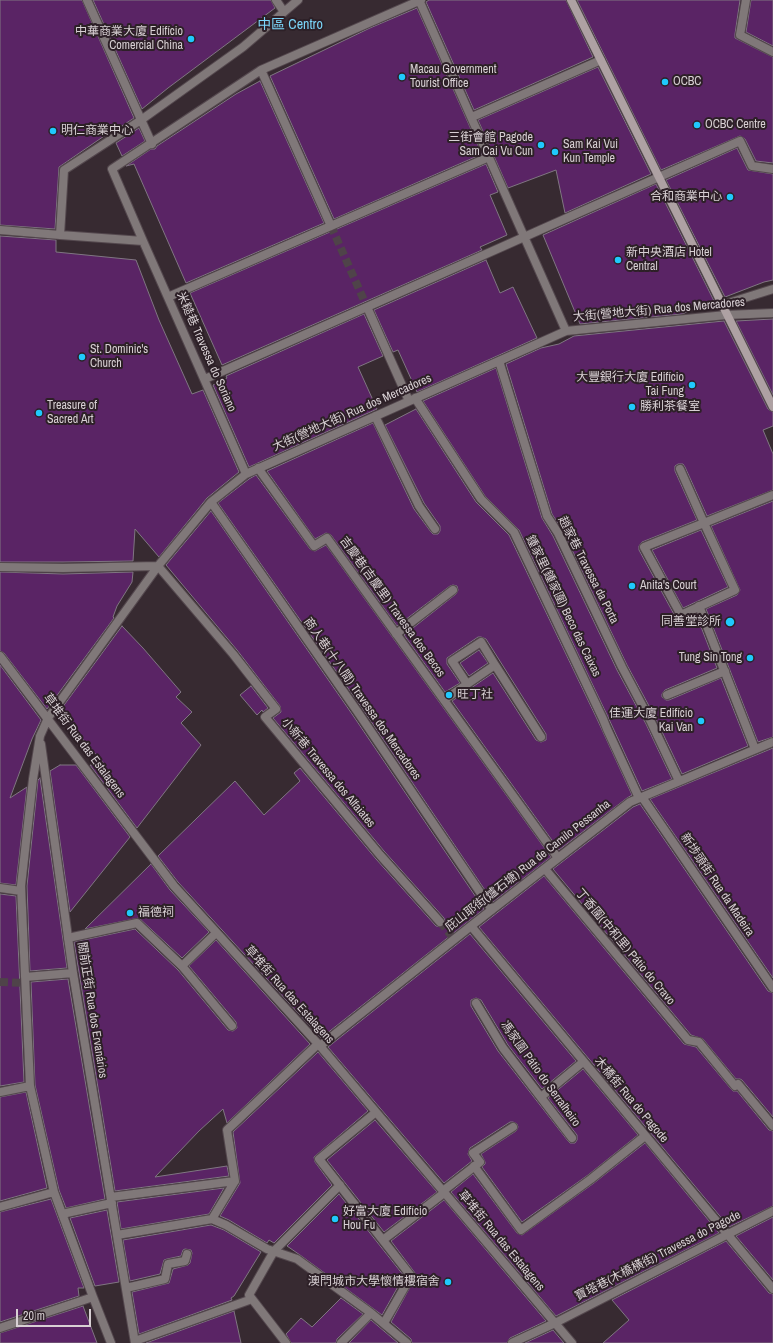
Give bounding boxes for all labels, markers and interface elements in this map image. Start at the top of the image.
district label: 中區 Centro [257,17,323,33]
place label: 中華商業大廈 Edifício Comercial China [75,25,183,53]
marker: 中華商業大廈 Edifício Comercial China [186,34,196,44]
place label: Macau Government Tourist Office [410,63,496,91]
marker: Macau Government Tourist Office [397,72,407,82]
place label: OCBC [673,75,701,89]
marker: OCBC [660,77,670,87]
place label: OCBC Centre [705,118,766,132]
marker: OCBC Centre [692,120,702,130]
place label: 明仁商業中心 [61,124,133,138]
marker: 明仁商業中心 [48,126,58,136]
place label: 三街會館 Pagode Sam Cai Vu Cun [448,131,533,159]
place label: Sam Kai Vui Kun Temple [563,138,618,166]
marker: 三街會館 Pagode Sam Cai Vu Cun [536,140,546,150]
marker: Sam Kai Vui Kun Temple [550,147,560,157]
place label: 合和商業中心 [650,190,722,204]
marker: 合和商業中心 [725,192,735,202]
place label: 新中央酒店 Hotel Central [626,246,712,274]
marker: 新中央酒店 Hotel Central [613,255,623,265]
street label: 米糙巷 Travessa do Soriano [173,290,239,414]
street label: 大街(營地大街) Rua dos Mercadores [572,295,746,325]
place label: St. Dominic's Church [90,343,148,371]
marker: St. Dominic's Church [77,352,87,362]
street label: 大街(營地大街) Rua dos Mercadores [270,371,434,455]
place label: 大豐銀行大廈 Edifício Tai Fung [576,371,684,399]
marker: 大豐銀行大廈 Edifício Tai Fung [687,380,697,390]
place label: Treasure of Sacred Art [47,399,97,427]
place label: 勝利茶餐室 [640,400,700,414]
marker: 勝利茶餐室 [627,402,637,412]
marker: Treasure of Sacred Art [34,408,44,418]
street label: 趙家巷 Travessa da Porta [555,514,621,626]
street label: 鍾家里(鍾家圍) Beco das Caixas [522,533,604,679]
street label: 吉慶巷(吉慶里) Travessa dos Becos [336,534,448,680]
place label: Anita's Court [640,579,697,593]
marker: Anita's Court [627,581,637,591]
street label: 商人巷(十八間) Travessa dos Mercadores [300,615,424,783]
place label: 同善堂診所 [661,615,721,629]
marker: 同善堂診所 [724,616,736,628]
place label: Tung Sin Tong [679,651,742,665]
marker: Tung Sin Tong [745,653,755,663]
place label: 旺丁社 [457,688,493,702]
marker: 旺丁社 [444,690,454,700]
street label: 草堆街 Rua das Estalagens [40,691,128,801]
place label: 佳運大廈 Edifício Kai Van [609,707,693,735]
street label: 小新巷 Travessa dos Alfaiates [278,715,378,831]
marker: 佳運大廈 Edifício Kai Van [696,716,706,726]
street label: 庇山耶街(爐石塘) Rua de Camilo Pessanha [443,797,613,935]
street label: 新埗頭街 Rua da Madeira [677,831,757,939]
street label: 丁香圍(中和里) Pátio do Cravo [572,886,678,1008]
place label: 福德祠 [138,906,174,920]
marker: 福德祠 [125,908,135,918]
street label: 關前正街 Rua dos Ervanários [74,941,110,1079]
street label: 草堆街 Rua das Estalagens [241,943,337,1047]
street label: 馮家圍 Pátio do Serralheiro [497,1018,583,1130]
street label: 木橋街 Rua do Pagode [591,1054,671,1146]
street label: 草堆街 Rua das Estalagens [455,1188,547,1294]
place label: 好富大廈 Edifício Hou Fu [343,1205,427,1233]
street label: 寶塔巷(木橋橫街) Travessa do Pagode [573,1208,743,1304]
marker: 好富大廈 Edifício Hou Fu [330,1214,340,1224]
place label: 澳門城市大學懷情樓宿舍 [308,1275,440,1289]
marker: 澳門城市大學懷情樓宿舍 [443,1277,453,1287]
scale bar [18,1301,93,1327]
text: 20 m [23,1308,45,1324]

